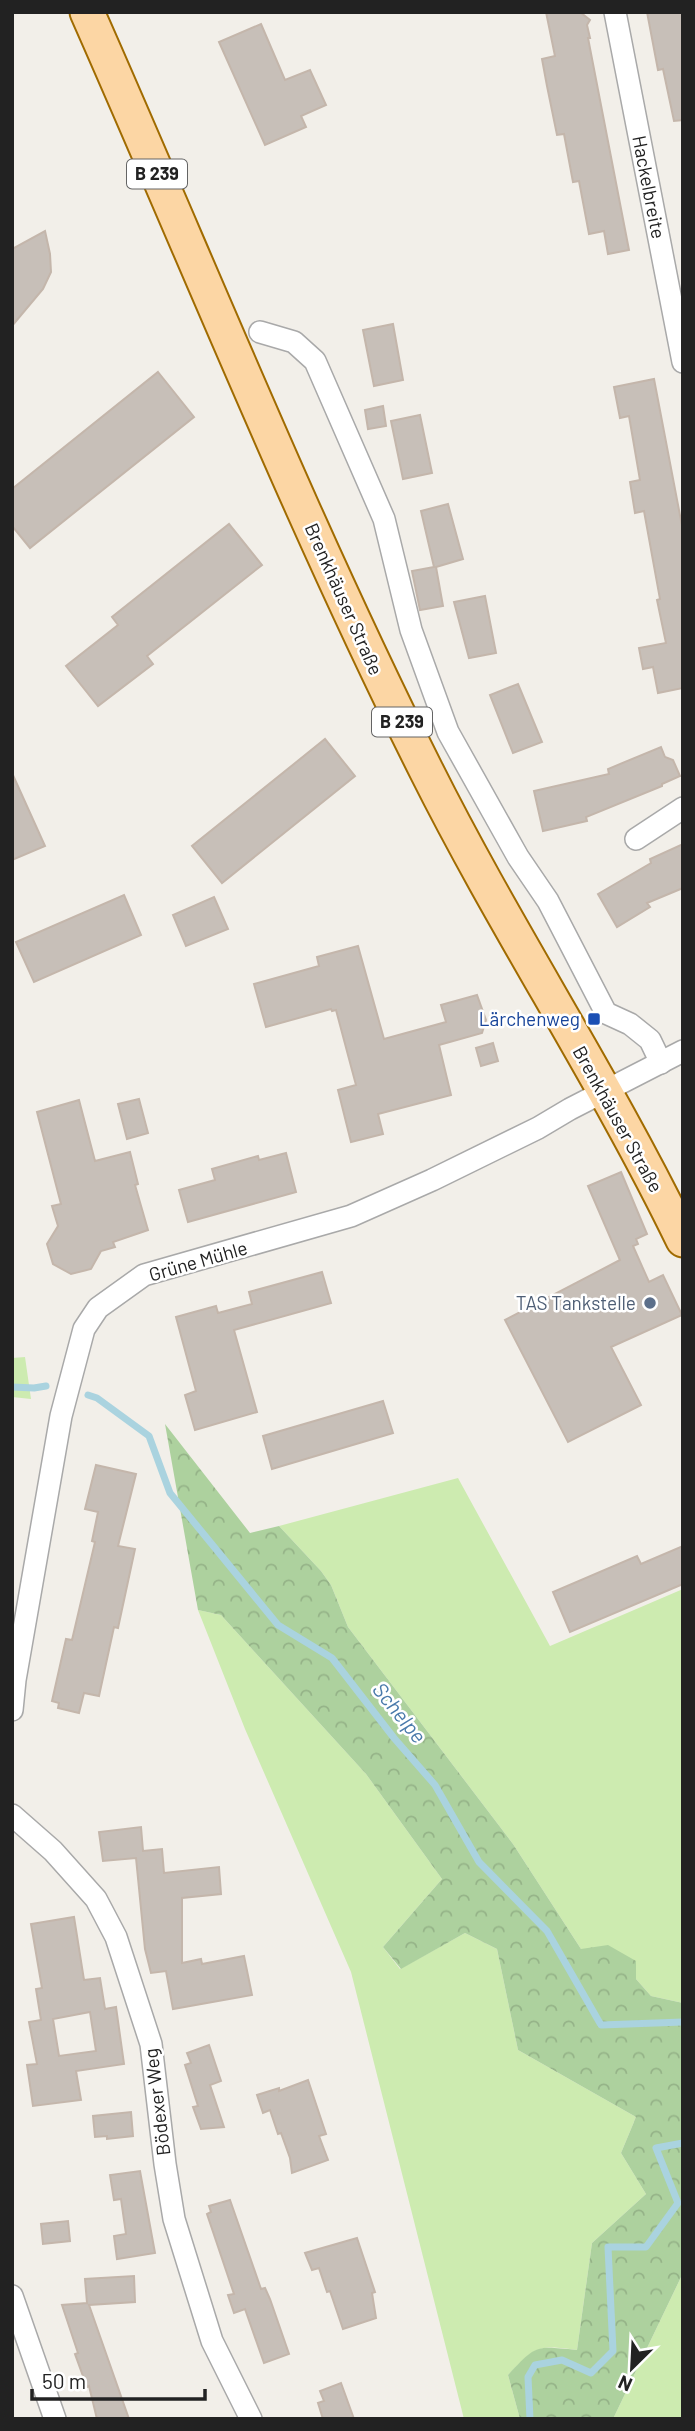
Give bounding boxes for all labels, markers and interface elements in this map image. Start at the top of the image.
street label: Hackelbreite [628,133,671,240]
road number: B 239 [127,160,187,188]
street label: Brenkhäuser Straße [301,519,388,678]
road number: B 239 [372,708,432,736]
place label: Lärchenweg [479,1007,580,1030]
marker: Lärchenweg [586,1011,602,1027]
street label: Brenkhäuser Straße [569,1041,668,1196]
street label: Grüne Mühle [146,1235,250,1286]
place label: TAS Tankstelle [516,1291,636,1314]
marker: TAS Tankstelle [642,1295,658,1311]
water label: Schelpe [368,1677,432,1747]
street label: Bödexer Weg [139,2047,174,2157]
north arrow [597,2333,667,2403]
scale bar [32,2358,205,2402]
text: 50 m [42,2368,86,2393]
text: N [614,2371,635,2397]

